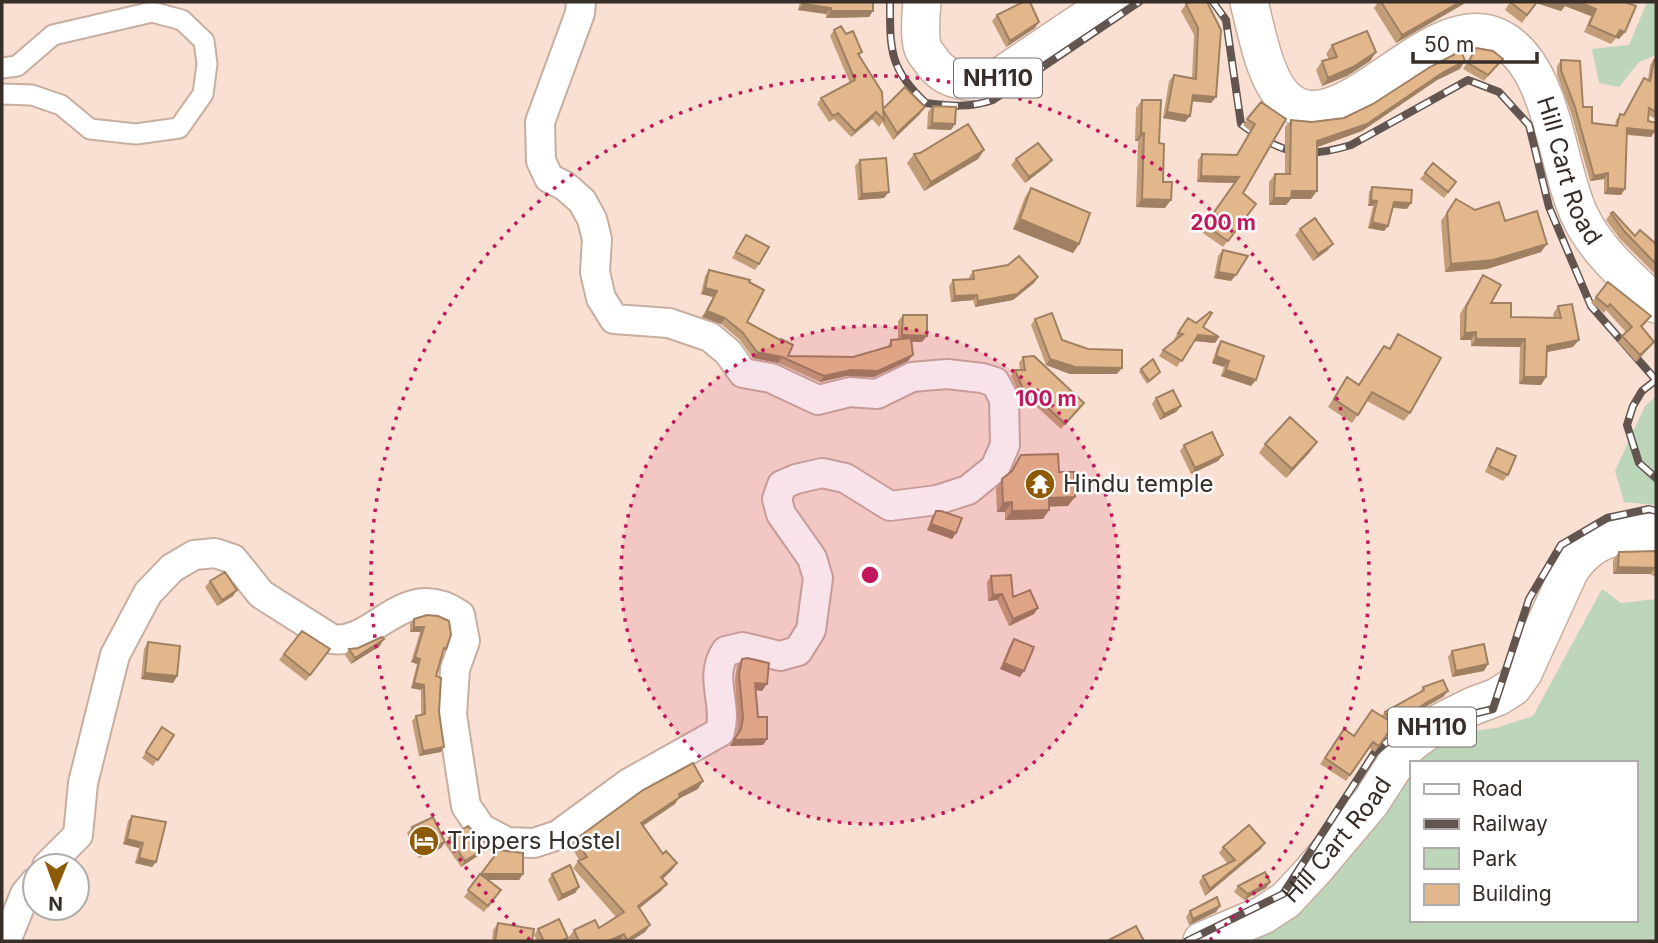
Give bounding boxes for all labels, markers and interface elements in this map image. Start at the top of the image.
scale bar [1413,21,1537,65]
text: 50 m [1424,32,1474,57]
road number: NH110 [954,58,1042,97]
street label: Hill Cart Road [1531,92,1608,250]
text: 200 m [1190,210,1256,235]
text: 100 m [1015,386,1077,411]
temple icon: Hindu temple [1023,467,1057,501]
place label: Hindu temple [1063,469,1214,498]
centre of rings [858,563,882,587]
road number: NH110 [1388,708,1476,747]
legend [1410,761,1637,922]
street label: Hill Cart Road [1276,771,1397,908]
text: Road [1472,776,1523,801]
text: Railway [1472,811,1548,836]
hotel icon: Trippers Hostel [407,824,441,858]
place label: Trippers Hostel [447,826,621,855]
text: Park [1472,846,1517,871]
north arrow [21,852,91,922]
text: Building [1472,881,1552,906]
text: N [48,892,63,915]

